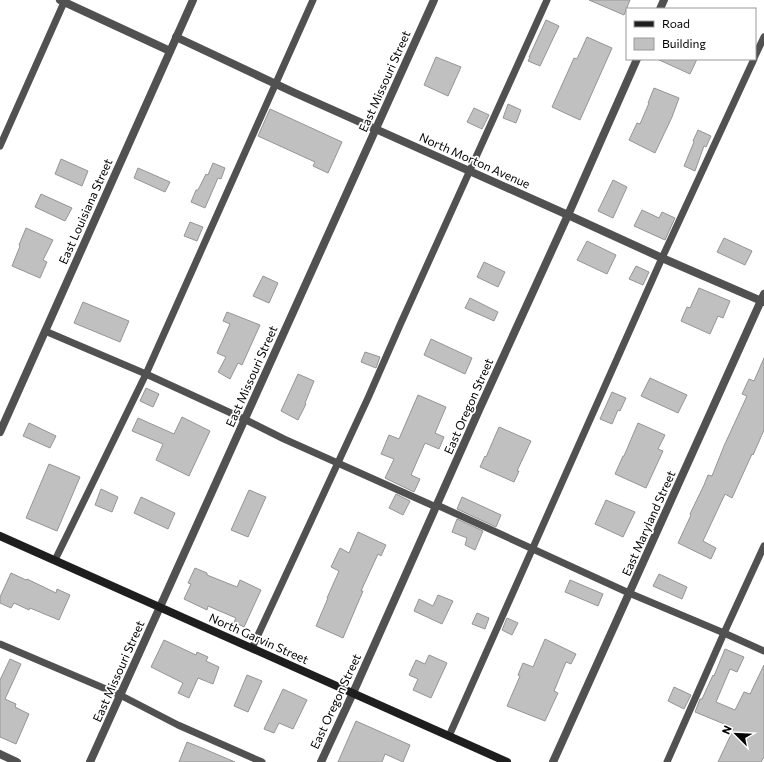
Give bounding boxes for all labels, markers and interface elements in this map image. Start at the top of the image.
legend [626,8,756,60]
text: Road [662,16,690,30]
street label: East Missouri Street [355,28,413,134]
text: Building [662,36,706,50]
street label: North Morton Avenue [417,129,533,191]
street label: East Louisiana Street [55,156,115,266]
street label: East Missouri Street [222,323,280,429]
street label: East Oregon Street [441,356,495,456]
street label: East Maryland Street [618,468,678,578]
street label: North Garvin Street [207,610,311,666]
street label: East Missouri Street [89,618,147,724]
street label: East Oregon Street [307,651,363,751]
north arrow [716,714,756,754]
text: N [719,723,734,736]

